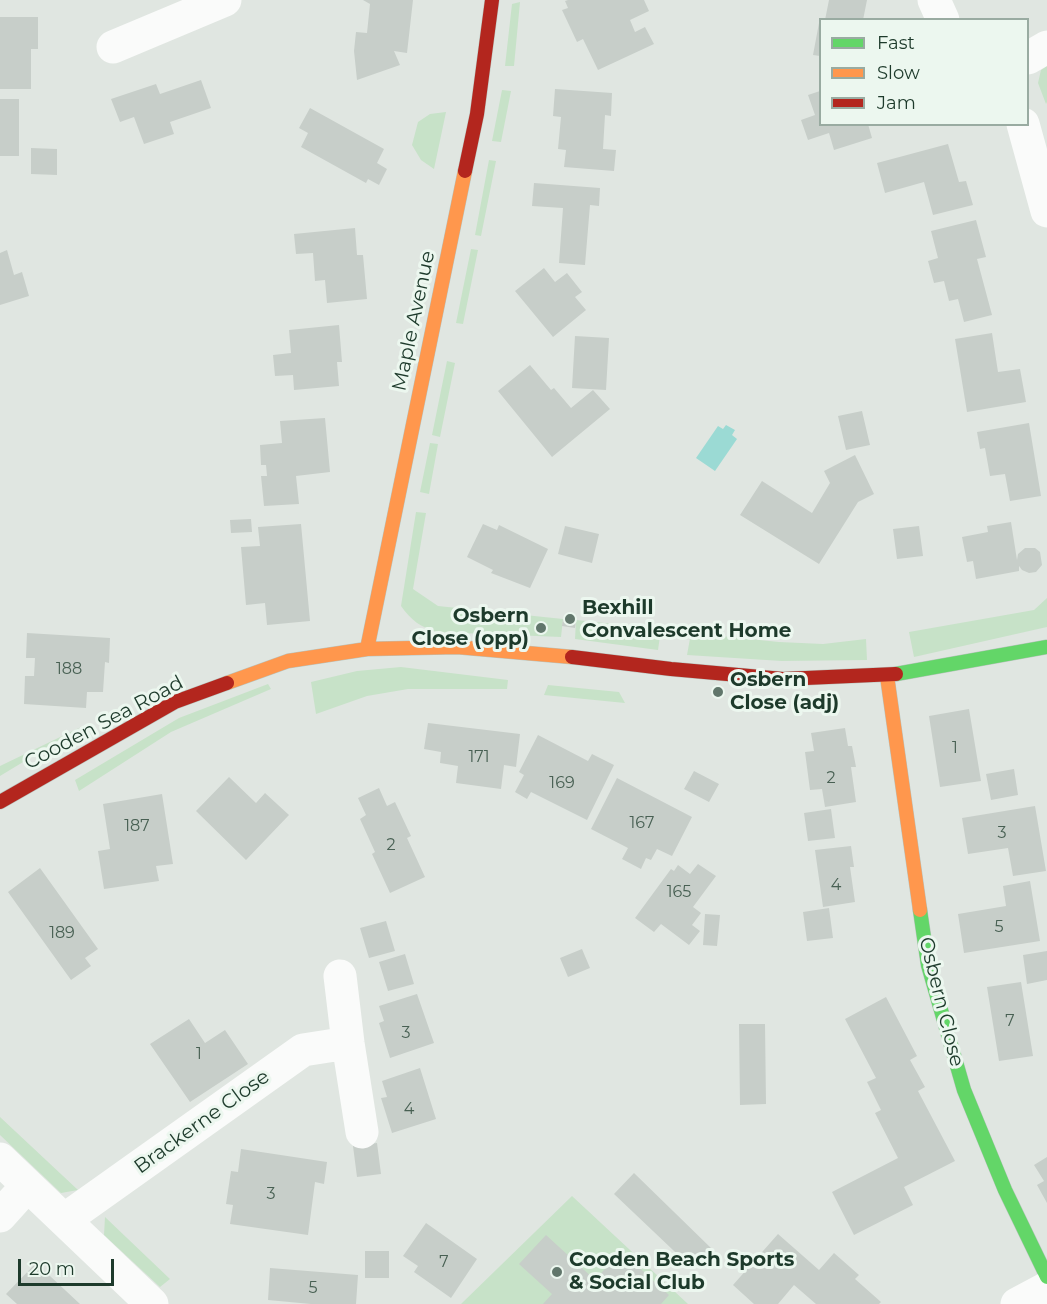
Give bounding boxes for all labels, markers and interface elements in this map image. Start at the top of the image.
legend [819,18,1029,126]
text: Fast [877,32,915,54]
text: Slow [877,62,920,84]
text: Jam [877,92,916,114]
street label: Maple Avenue [387,249,441,393]
place label: Bexhill Convalescent Home [582,596,791,643]
place label: Osbern Close (opp) [412,604,529,651]
marker: Bexhill Convalescent Home [563,612,577,626]
marker: Osbern Close (opp) [534,621,548,635]
house number: 188 [56,659,82,679]
place label: Osbern Close (adj) [730,668,839,715]
street label: Cooden Sea Road [20,671,188,775]
marker: Osbern Close (adj) [711,685,725,699]
house number: 1 [952,738,958,758]
house number: 171 [468,747,490,767]
house number: 2 [826,768,836,788]
house number: 169 [549,773,575,793]
house number: 167 [630,813,654,833]
house number: 187 [124,816,150,836]
house number: 3 [997,823,1007,843]
house number: 2 [386,835,396,855]
house number: 4 [831,875,841,895]
house number: 165 [667,882,691,902]
house number: 5 [994,917,1004,937]
house number: 189 [49,923,75,943]
street label: Osbern Close [913,935,969,1069]
house number: 7 [1005,1011,1015,1031]
house number: 3 [401,1023,411,1043]
house number: 1 [196,1044,202,1064]
street label: Brackerne Close [130,1065,274,1179]
house number: 4 [404,1099,414,1119]
house number: 3 [266,1184,276,1204]
scale bar [21,1247,117,1285]
place label: Cooden Beach Sports & Social Club [569,1248,794,1295]
house number: 7 [439,1252,449,1272]
text: 20 m [29,1258,75,1280]
marker: Cooden Beach Sports & Social Club [550,1265,564,1279]
house number: 5 [308,1278,318,1298]

